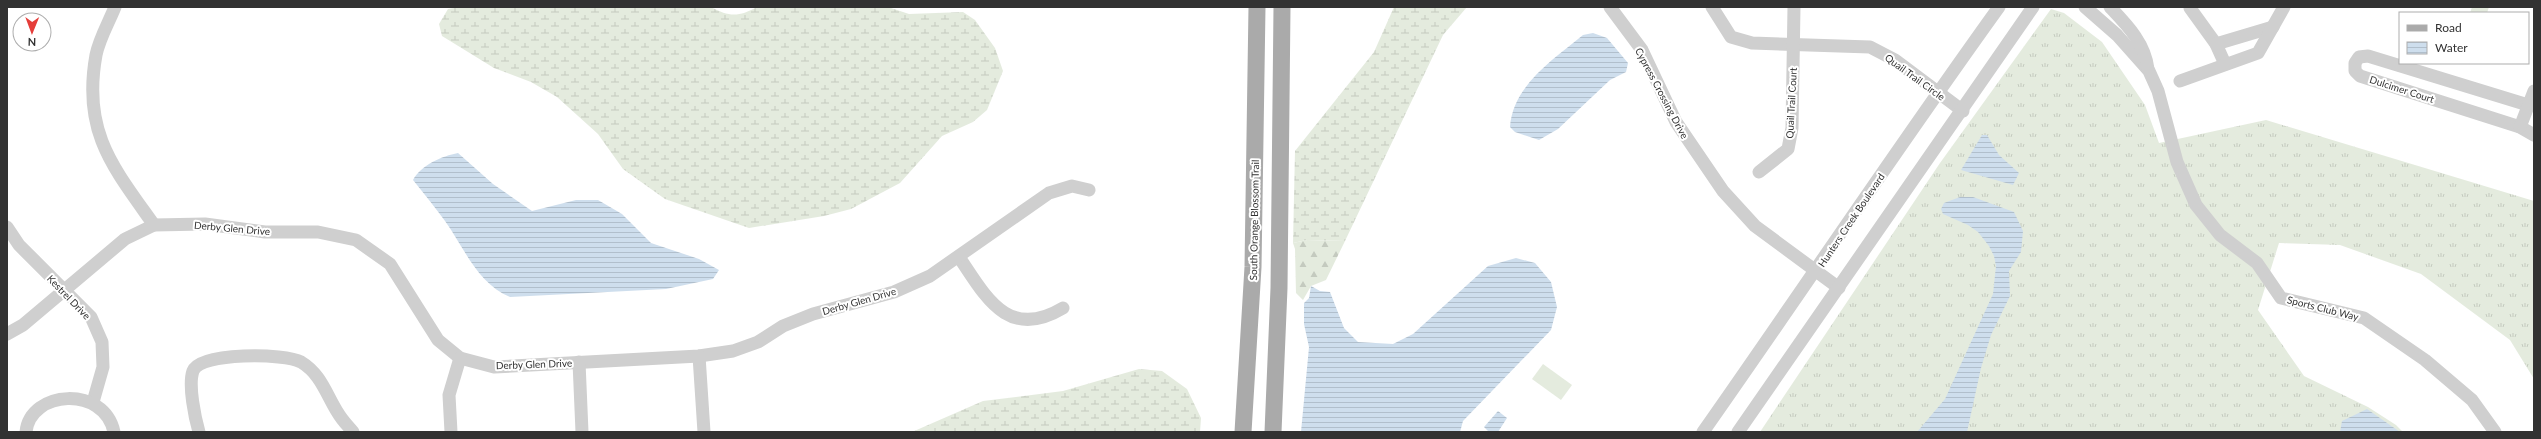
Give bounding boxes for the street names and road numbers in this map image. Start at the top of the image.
street label: Cypress Crossing Drive [1633,46,1691,140]
street label: Quail Trail Circle [1883,51,1947,103]
street label: Quail Trail Court [1783,67,1799,139]
street label: Dulcimer Court [2368,73,2436,105]
street label: South Orange Blossom Trail [1247,160,1261,280]
street label: Hunters Creek Boulevard [1815,171,1887,269]
street label: Derby Glen Drive [193,219,271,237]
street label: Kestrel Drive [45,272,93,322]
street label: Derby Glen Drive [821,285,897,317]
street label: Sports Club Way [2286,293,2361,323]
street label: Derby Glen Drive [496,357,572,371]

